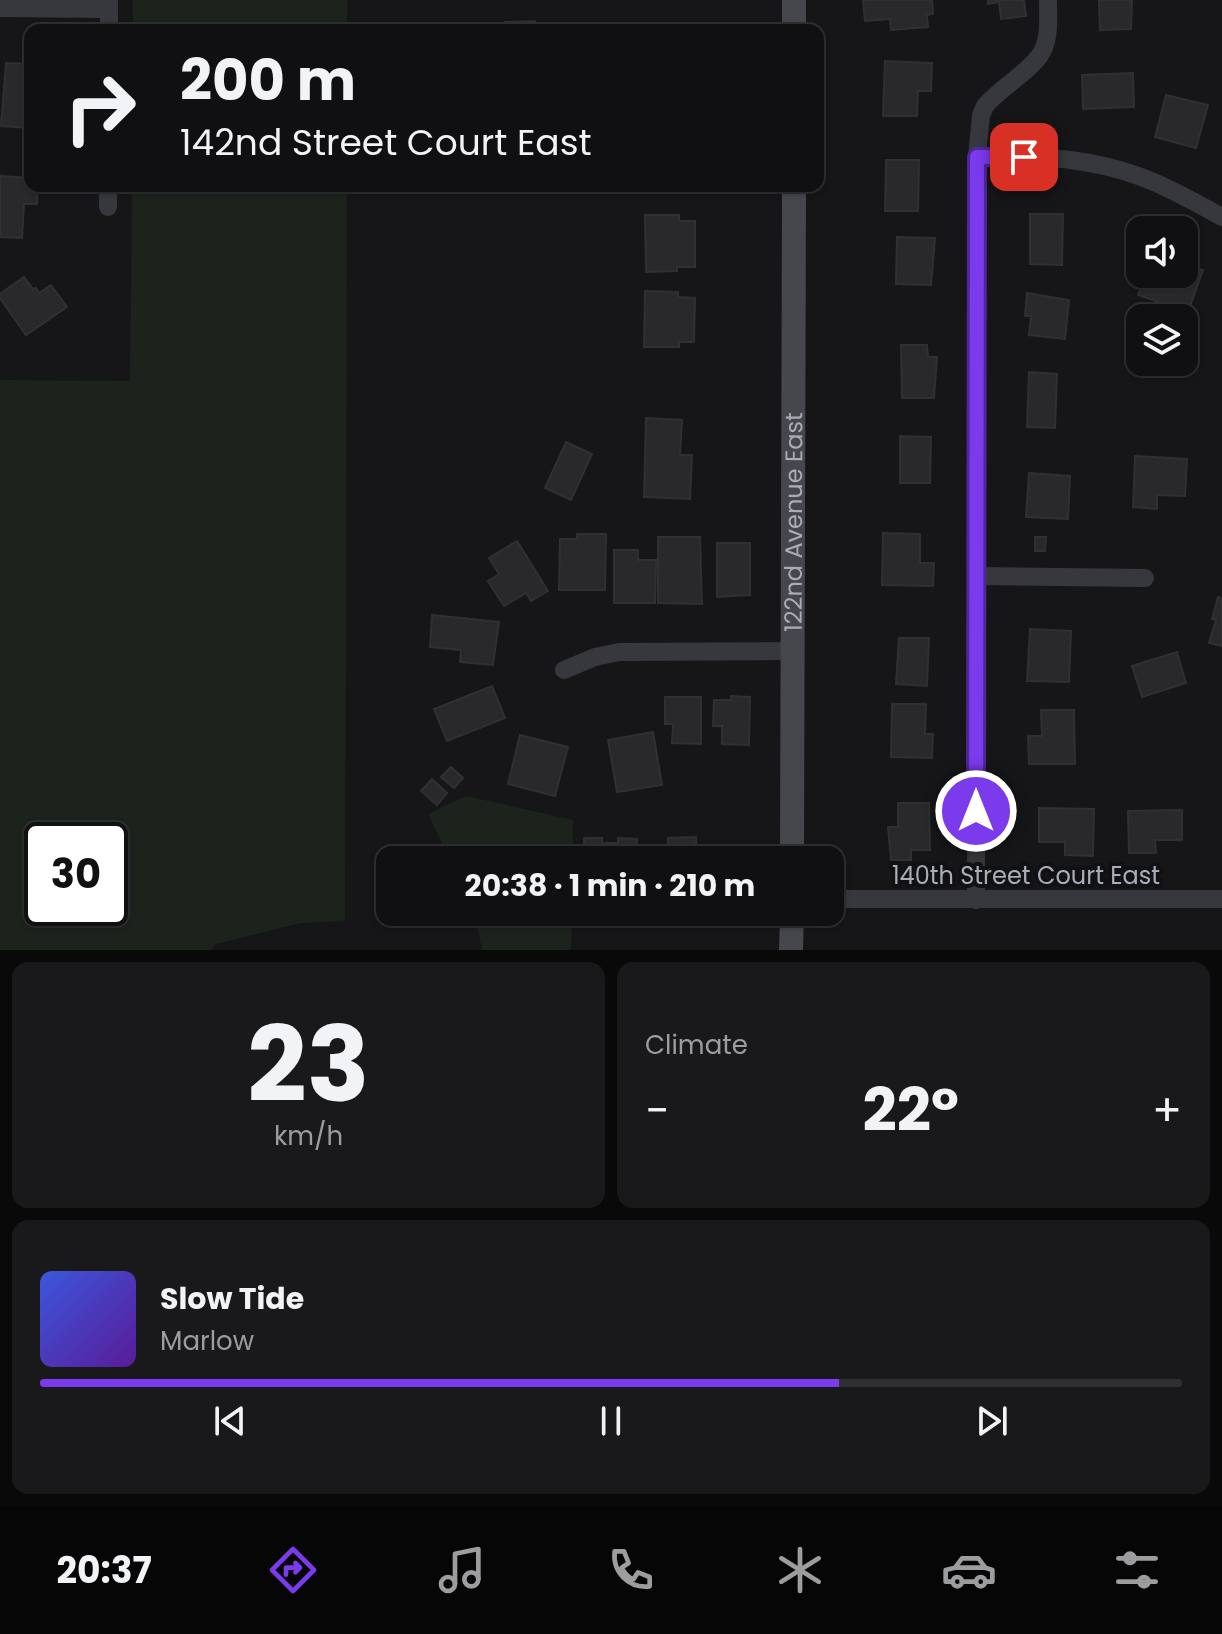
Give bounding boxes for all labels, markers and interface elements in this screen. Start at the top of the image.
text: 200 m [180,41,356,120]
icon: right [48,56,152,160]
text: 142nd Street Court East [180,117,592,168]
pin [990,123,1058,191]
icon: arrive [1002,135,1046,179]
map controls [1126,216,1198,376]
button: sound [1126,216,1198,288]
button: layers [1126,304,1198,376]
street label: 122nd Avenue East [776,412,810,632]
position arrow [934,769,1018,853]
speed limit sign: 30 [24,822,128,926]
street label: 140th Street Court East [892,859,1160,892]
text: 20:38 · 1 min · 210 m [465,864,755,907]
text: 23 [247,992,370,1137]
text: Climate [645,1027,748,1063]
text: 22° [862,1068,959,1152]
text: − [645,1080,669,1141]
text: + [1152,1080,1182,1141]
text: km/h [274,1118,343,1154]
text: Slow Tide [160,1277,304,1320]
text: Marlow [160,1323,254,1359]
icon: previous [208,1399,252,1443]
icon: pause [589,1399,633,1443]
icon: next [970,1399,1014,1443]
icon: directions [265,1542,321,1598]
icon: music [434,1542,490,1598]
icon: phone [603,1542,659,1598]
icon: climate [772,1542,828,1598]
icon: car [941,1542,997,1598]
icon: filters [1109,1542,1165,1598]
text: 20:37 [56,1545,152,1596]

